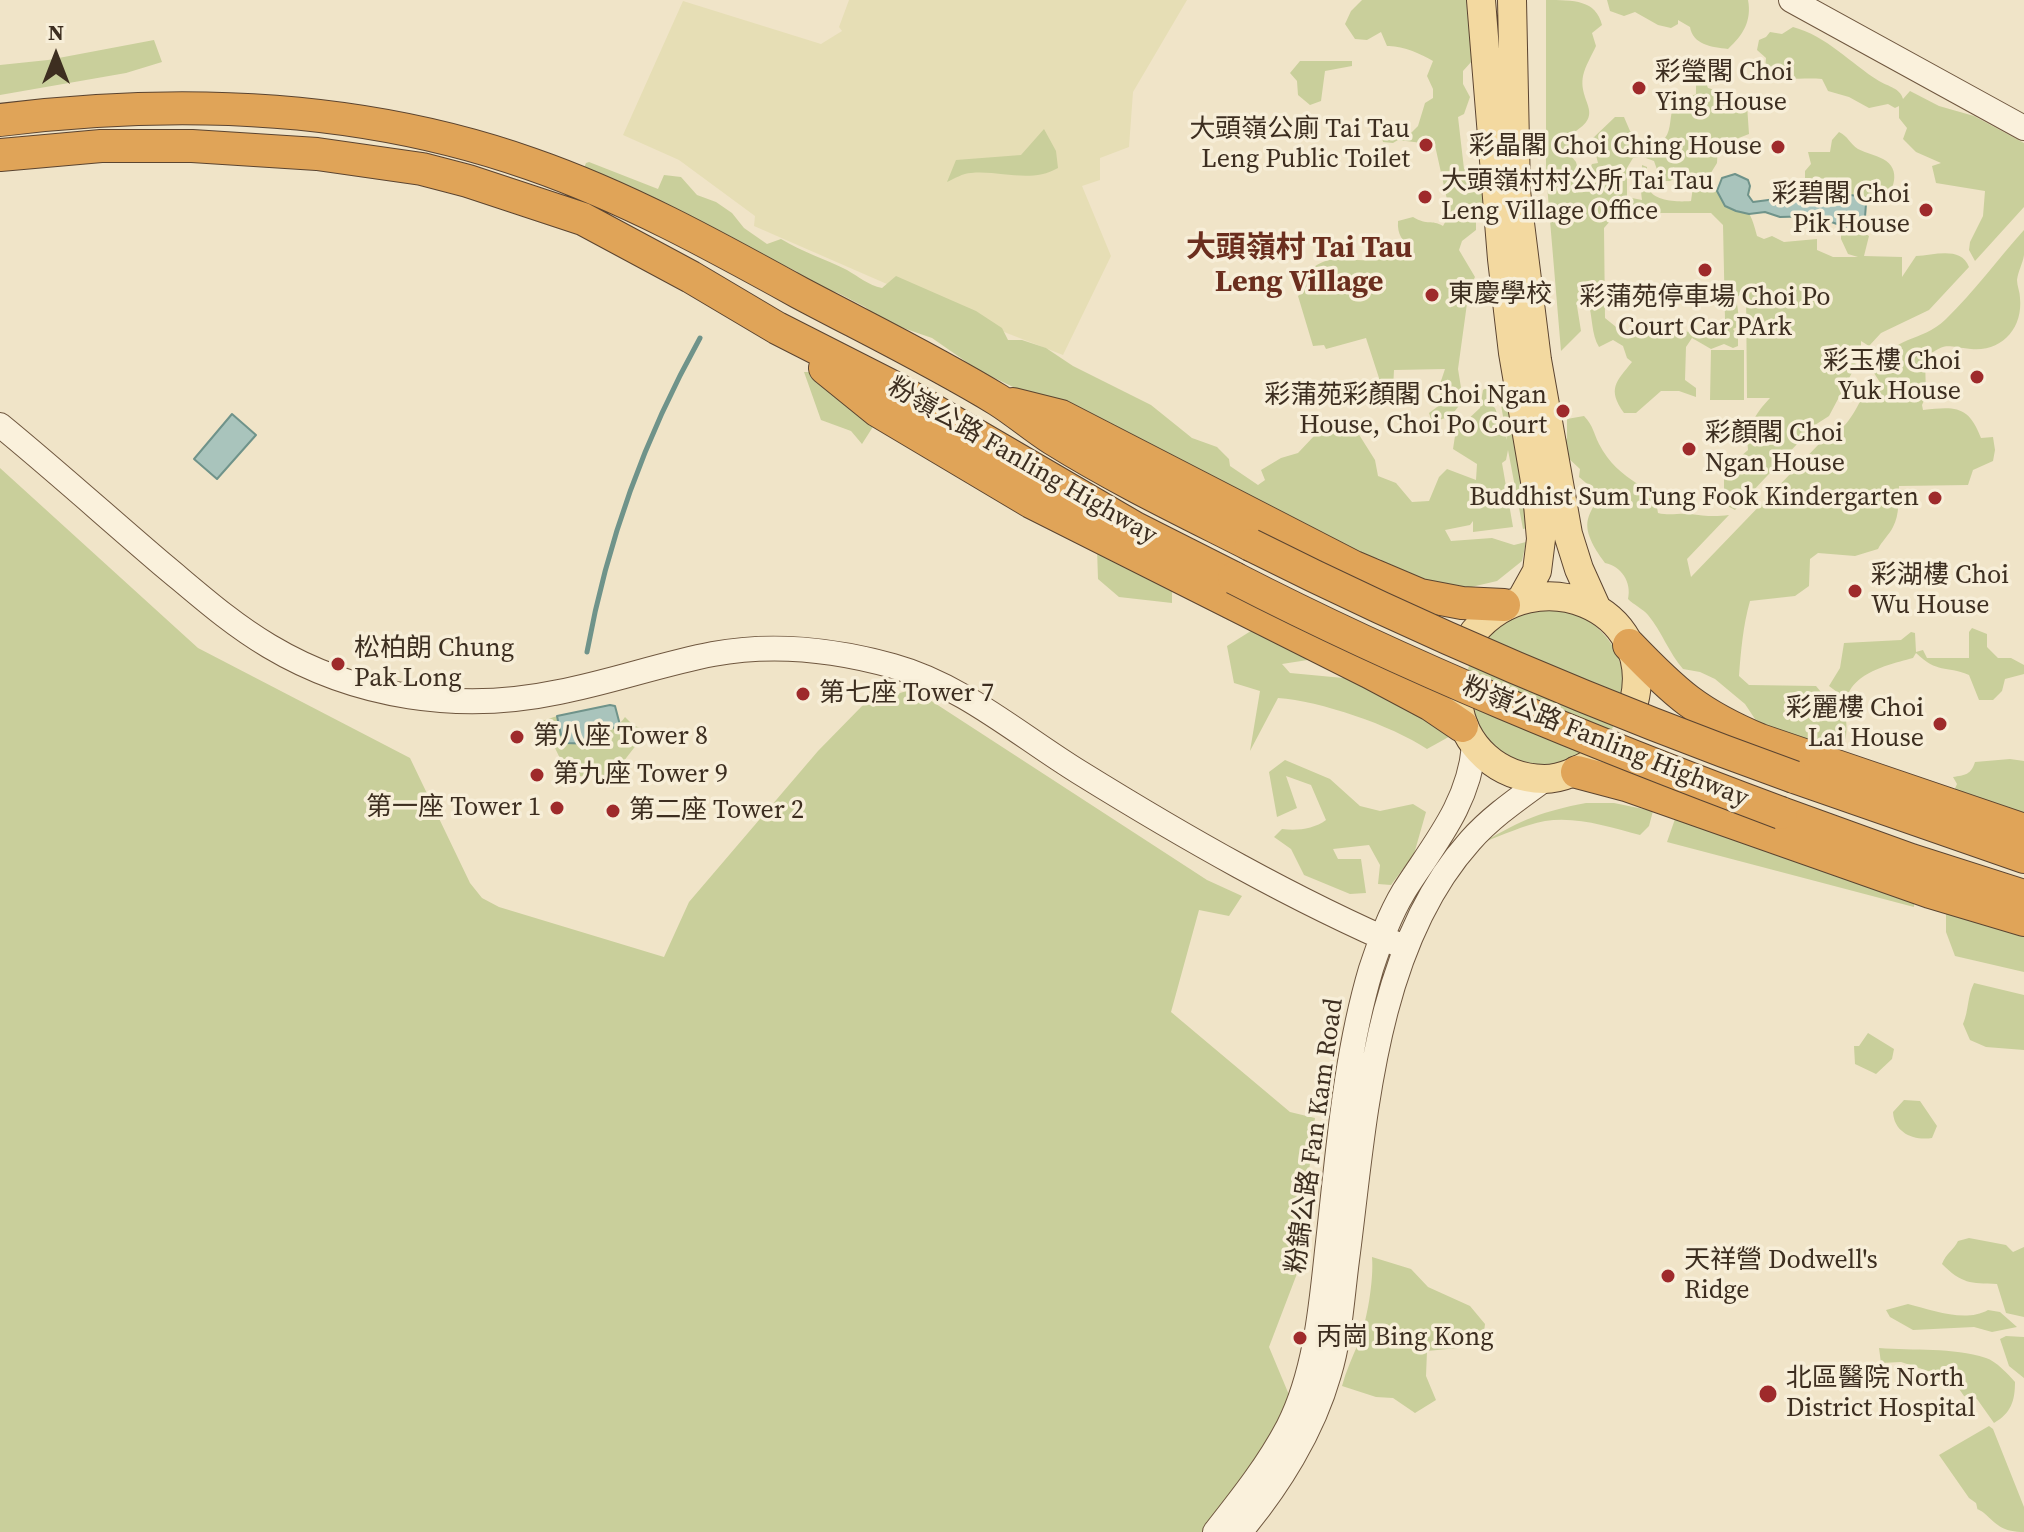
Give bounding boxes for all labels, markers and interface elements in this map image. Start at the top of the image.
north arrow [16,16,96,96]
text: N [48,17,64,47]
place label: 彩瑩閣 Choi Ying House [1655,57,1793,118]
marker: 彩瑩閣 Choi Ying House [1630,79,1648,97]
place label: 大頭嶺公廁 Tai Tau Leng Public Toilet [1189,114,1410,176]
place label: 彩晶閣 Choi Ching House [1469,131,1762,163]
marker: 大頭嶺公廁 Tai Tau Leng Public Toilet [1417,136,1435,154]
marker: 彩晶閣 Choi Ching House [1769,138,1787,156]
place label: 大頭嶺村村公所 Tai Tau Leng Village Office [1441,166,1714,228]
place label: 彩碧閣 Choi Pik House [1772,179,1910,240]
marker: 大頭嶺村村公所 Tai Tau Leng Village Office [1416,188,1434,206]
marker: 彩碧閣 Choi Pik House [1917,201,1935,219]
district label: 大頭嶺村 Tai Tau Leng Village [1186,231,1412,302]
marker: 彩蒲苑停車場 Choi Po Court Car PArk [1696,261,1714,279]
place label: 東慶學校 [1448,279,1552,311]
place label: 彩蒲苑停車場 Choi Po Court Car PArk [1579,282,1831,344]
marker: 東慶學校 [1423,286,1441,304]
place label: 彩玉樓 Choi Yuk House [1823,346,1961,408]
marker: 彩玉樓 Choi Yuk House [1968,368,1986,386]
street label: 粉嶺公路 Fanling Highway [882,372,1162,552]
place label: 彩蒲苑彩顏閣 Choi Ngan House, Choi Po Court [1264,380,1547,442]
marker: 彩蒲苑彩顏閣 Choi Ngan House, Choi Po Court [1554,402,1572,420]
place label: 彩顏閣 Choi Ngan House [1705,418,1845,480]
marker: 彩顏閣 Choi Ngan House [1680,440,1698,458]
place label: Buddhist Sum Tung Fook Kindergarten [1469,482,1919,514]
marker: Buddhist Sum Tung Fook Kindergarten [1926,489,1944,507]
place label: 彩湖樓 Choi Wu House [1871,560,2009,622]
marker: 彩湖樓 Choi Wu House [1846,582,1864,600]
place label: 松柏朗 Chung Pak Long [354,633,514,694]
marker: 松柏朗 Chung Pak Long [329,655,347,673]
street label: 粉嶺公路 Fanling Highway [1457,671,1753,815]
place label: 第七座 Tower 7 [819,678,994,710]
marker: 第七座 Tower 7 [794,685,812,703]
place label: 彩麗樓 Choi Lai House [1786,693,1924,754]
marker: 彩麗樓 Choi Lai House [1931,715,1949,733]
place label: 第八座 Tower 8 [533,721,708,753]
marker: 第八座 Tower 8 [508,728,526,746]
place label: 第九座 Tower 9 [553,759,728,791]
marker: 第九座 Tower 9 [528,766,546,784]
place label: 第一座 Tower 1 [366,792,541,824]
place label: 第二座 Tower 2 [629,795,804,827]
marker: 第一座 Tower 1 [548,799,566,817]
marker: 第二座 Tower 2 [604,802,622,820]
street label: 粉錦公路 Fan Kam Road [1281,996,1351,1276]
place label: 天祥營 Dodwell's Ridge [1684,1245,1878,1306]
marker: 天祥營 Dodwell's Ridge [1659,1267,1677,1285]
place label: 丙崗 Bing Kong [1316,1322,1494,1354]
marker: 丙崗 Bing Kong [1291,1329,1309,1347]
place label: 北區醫院 North District Hospital [1786,1363,1975,1424]
marker: 北區醫院 North District Hospital [1757,1383,1779,1405]

